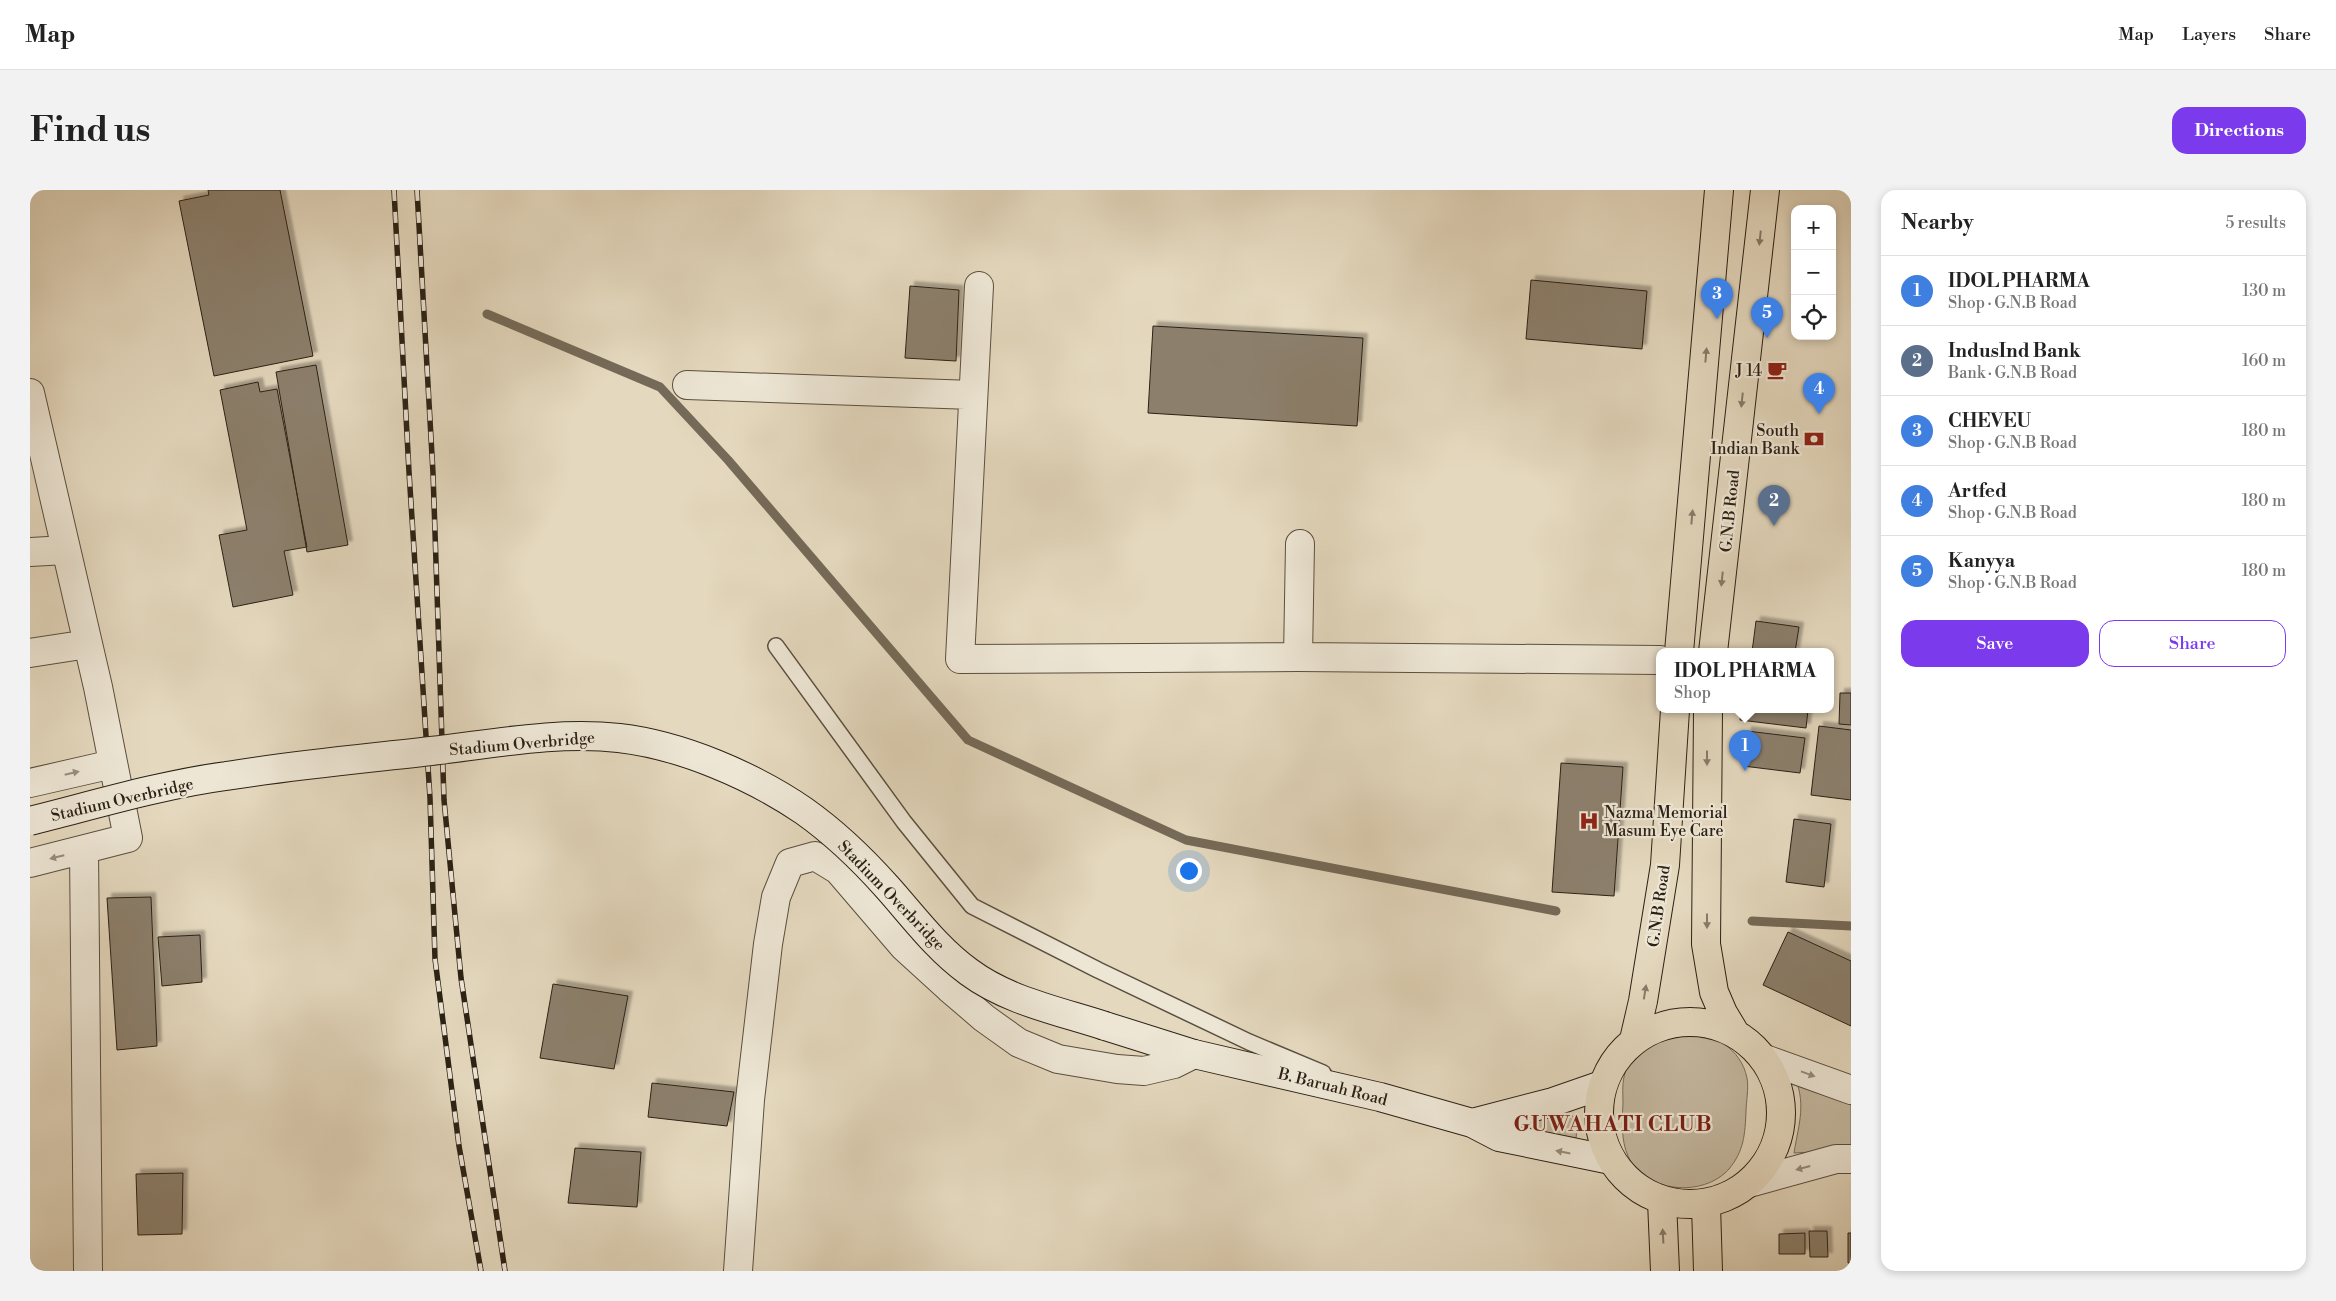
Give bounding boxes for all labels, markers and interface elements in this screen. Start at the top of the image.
text: Map [25,20,75,50]
text: Map [2119,23,2154,46]
text: Layers [2182,23,2236,46]
text: Share [2264,23,2311,46]
button: Directions [2172,107,2306,154]
text: Find us [30,109,150,152]
map controls [1791,205,1836,340]
button: + [1791,205,1836,250]
text: Nearby [1901,210,1974,236]
text: 5 results [2225,213,2286,233]
one-way arrow [1756,231,1764,247]
button: − [1791,250,1836,295]
text: IDOL PHARMA [1948,269,2090,293]
pin: 3 [1701,278,1733,319]
text: 1 [1913,281,1921,301]
text: 130 m [2242,281,2286,301]
text: Shop · G.N.B Road [1948,293,2077,313]
button: locate [1791,295,1836,340]
pin: 5 [1751,297,1783,338]
text: IndusInd Bank [1948,339,2081,363]
one-way arrow [1702,346,1710,362]
text: 2 [1912,351,1922,371]
text: 160 m [2242,351,2286,371]
cafe icon: J 14 [1766,359,1788,381]
place label: J 14 [1735,361,1762,381]
text: Bank · G.N.B Road [1948,363,2077,383]
pin: 4 [1803,373,1835,414]
one-way arrow [1738,392,1746,408]
text: CHEVEU [1948,409,2031,433]
place label: South Indian Bank [1711,421,1801,459]
text: 3 [1912,421,1922,441]
text: 180 m [2242,421,2286,441]
bank icon: South Indian Bank [1803,428,1825,450]
text: Shop · G.N.B Road [1948,433,2077,453]
street label: G.N.B Road [1716,469,1744,553]
text: Artfed [1948,479,2007,503]
pin: 2 [1758,485,1790,526]
text: 4 [1912,491,1922,511]
text: 180 m [2242,491,2286,511]
text: Shop · G.N.B Road [1948,503,2077,523]
one-way arrow [1688,508,1696,524]
text: Kanyya [1948,549,2015,573]
text: 5 [1912,561,1922,581]
text: 180 m [2242,561,2286,581]
one-way arrow [1718,571,1726,587]
text: Shop · G.N.B Road [1948,573,2077,593]
button: Save [1901,620,2089,667]
button: Share [2099,620,2286,667]
popup [1656,648,1834,713]
text: IDOL PHARMA [1674,659,1816,683]
text: Shop [1674,683,1711,703]
street label: Stadium Overbridge [449,728,596,760]
pin: 1 [1729,730,1761,771]
one-way arrow [1703,751,1711,767]
one-way arrow [64,769,79,777]
street label: Stadium Overbridge [49,774,196,826]
place label: Nazma Memorial Masum Eye Care [1604,803,1728,841]
hospital icon: Nazma Memorial Masum Eye Care [1578,810,1600,832]
street label: Stadium Overbridge [833,836,949,955]
one-way arrow [49,853,64,861]
your location [1176,858,1202,884]
street label: G.N.B Road [1643,864,1675,948]
one-way arrow [1702,913,1710,929]
one-way arrow [1641,984,1649,1000]
street label: B. Baruah Road [1275,1063,1389,1110]
one-way arrow [1801,1070,1816,1078]
district label: GUWAHATI CLUB [1513,1112,1713,1138]
one-way arrow [1555,1147,1571,1155]
one-way arrow [1796,1164,1811,1172]
one-way arrow [1659,1228,1667,1244]

